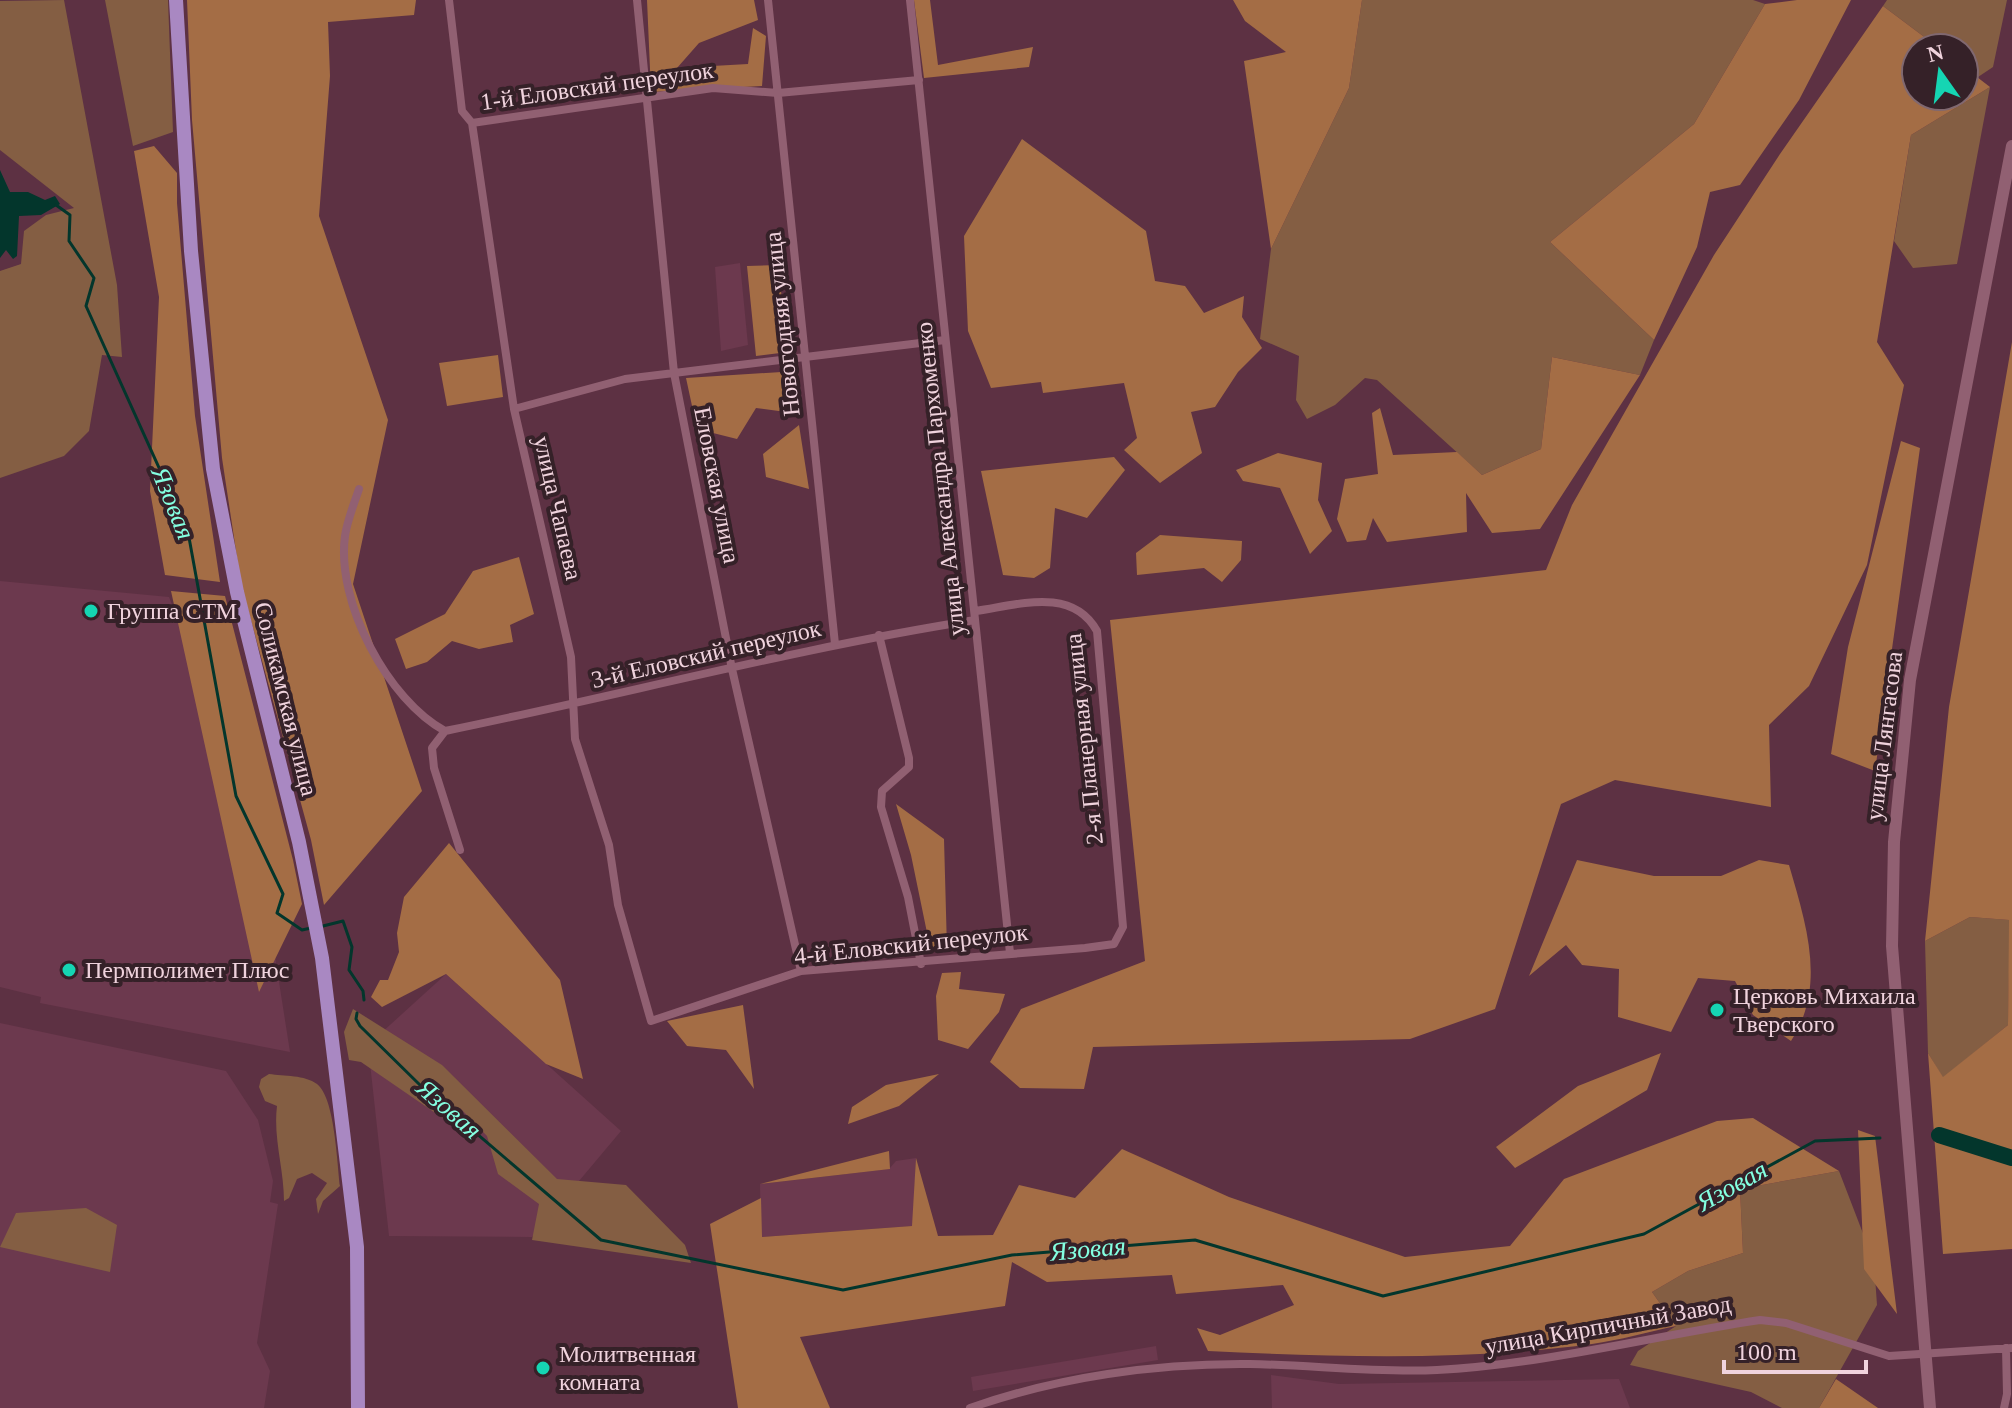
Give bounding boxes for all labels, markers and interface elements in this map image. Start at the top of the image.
north arrow [1900,32,1980,112]
text: N [1925,39,1946,67]
street label: 1-й Еловский переулок [479,57,715,115]
street label: Новогодняя улица [759,230,805,418]
street label: улица Александра Пархоменко [911,321,969,637]
street label: Еловская улица [689,405,745,566]
street label: улица Чапаева [529,433,587,583]
water label: Язовая [145,461,201,544]
place label: Группа СТМ [107,598,237,624]
street label: Соликамская улица [249,600,323,799]
marker: Группа СТМ [82,602,100,620]
street label: 3-й Еловский переулок [589,615,824,693]
street label: 2-я Планерная улица [1060,632,1108,846]
street label: улица Лянгасова [1861,650,1907,822]
street label: 4-й Еловский переулок [793,919,1029,969]
place label: Пермполимет Плюс [85,957,289,983]
marker: Пермполимет Плюс [60,961,78,979]
place label: Церковь Михаила Тверского [1733,983,1916,1037]
marker: Церковь Михаила Тверского [1708,1001,1726,1019]
water label: Язовая [410,1072,487,1145]
water label: Язовая [1691,1155,1772,1218]
water label: Язовая [1048,1231,1127,1267]
street label: улица Кирпичный Завод [1483,1291,1733,1359]
scale bar [1724,1324,1866,1374]
text: 100 m [1736,1339,1797,1365]
place label: Молитвенная комната [559,1341,696,1395]
marker: Молитвенная комната [534,1359,552,1377]

